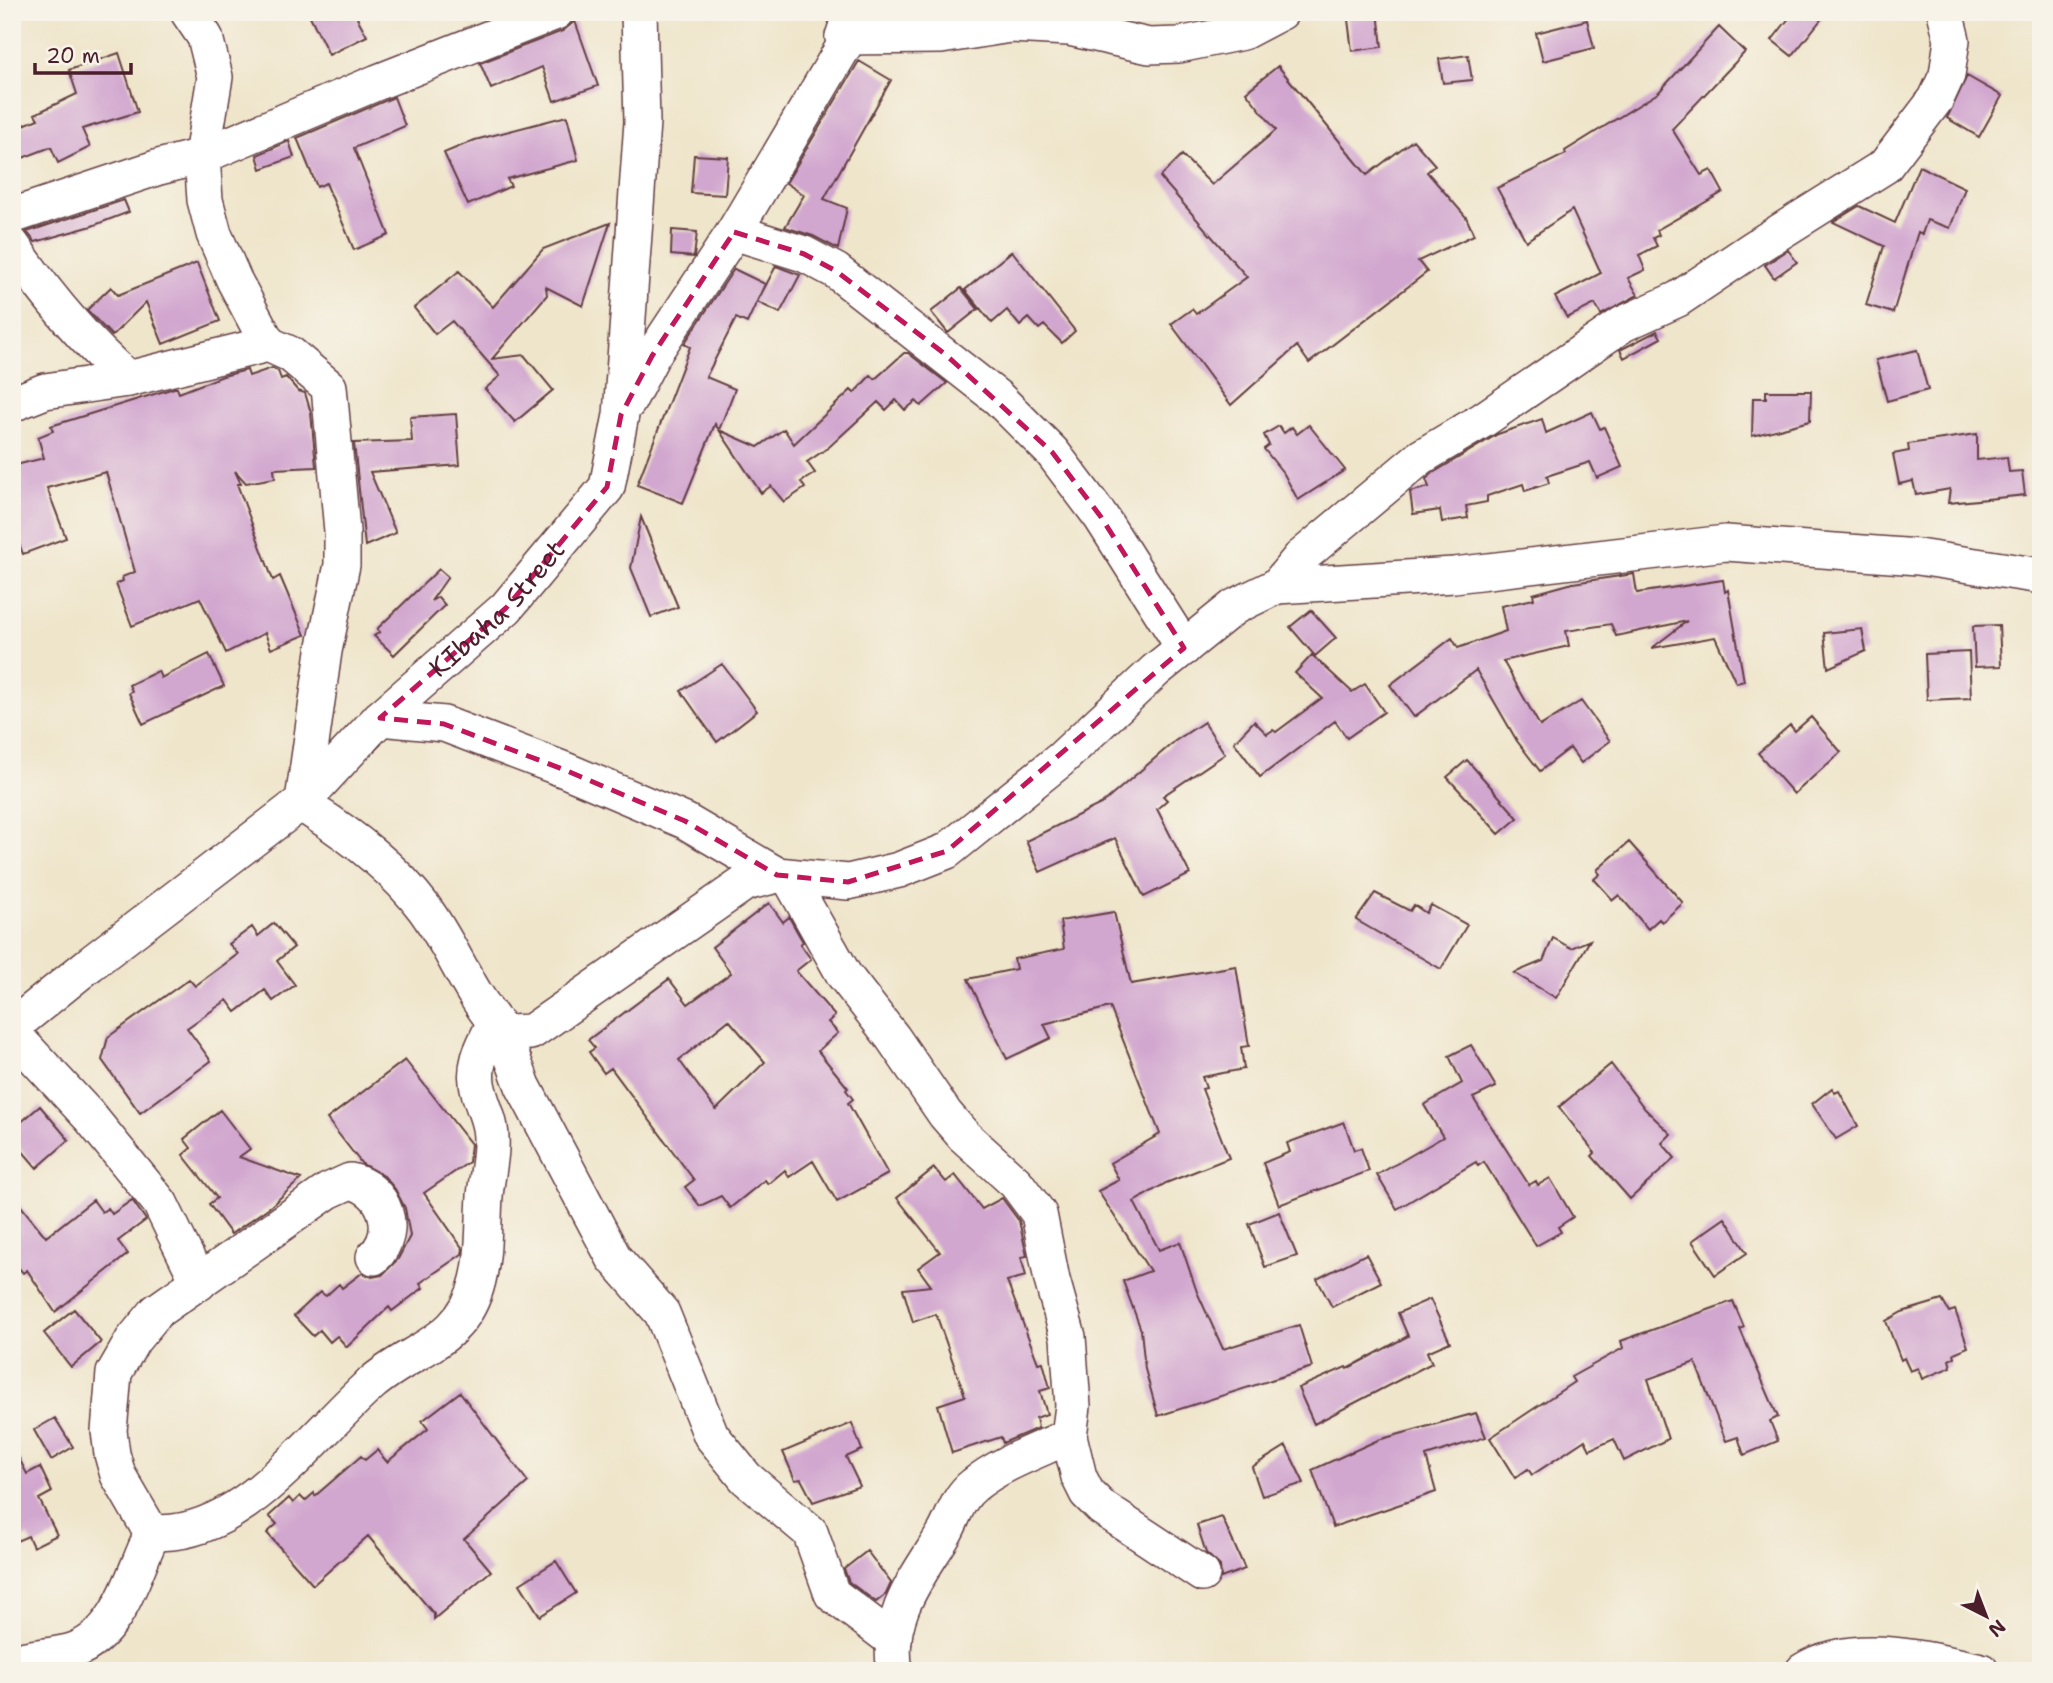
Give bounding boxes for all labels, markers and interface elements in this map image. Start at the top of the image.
scale bar [35,32,131,76]
text: 20 m [46,42,100,70]
street label: KIbaha Street [421,533,572,685]
north arrow [1952,1582,2022,1652]
text: N [1983,1614,2011,1643]

